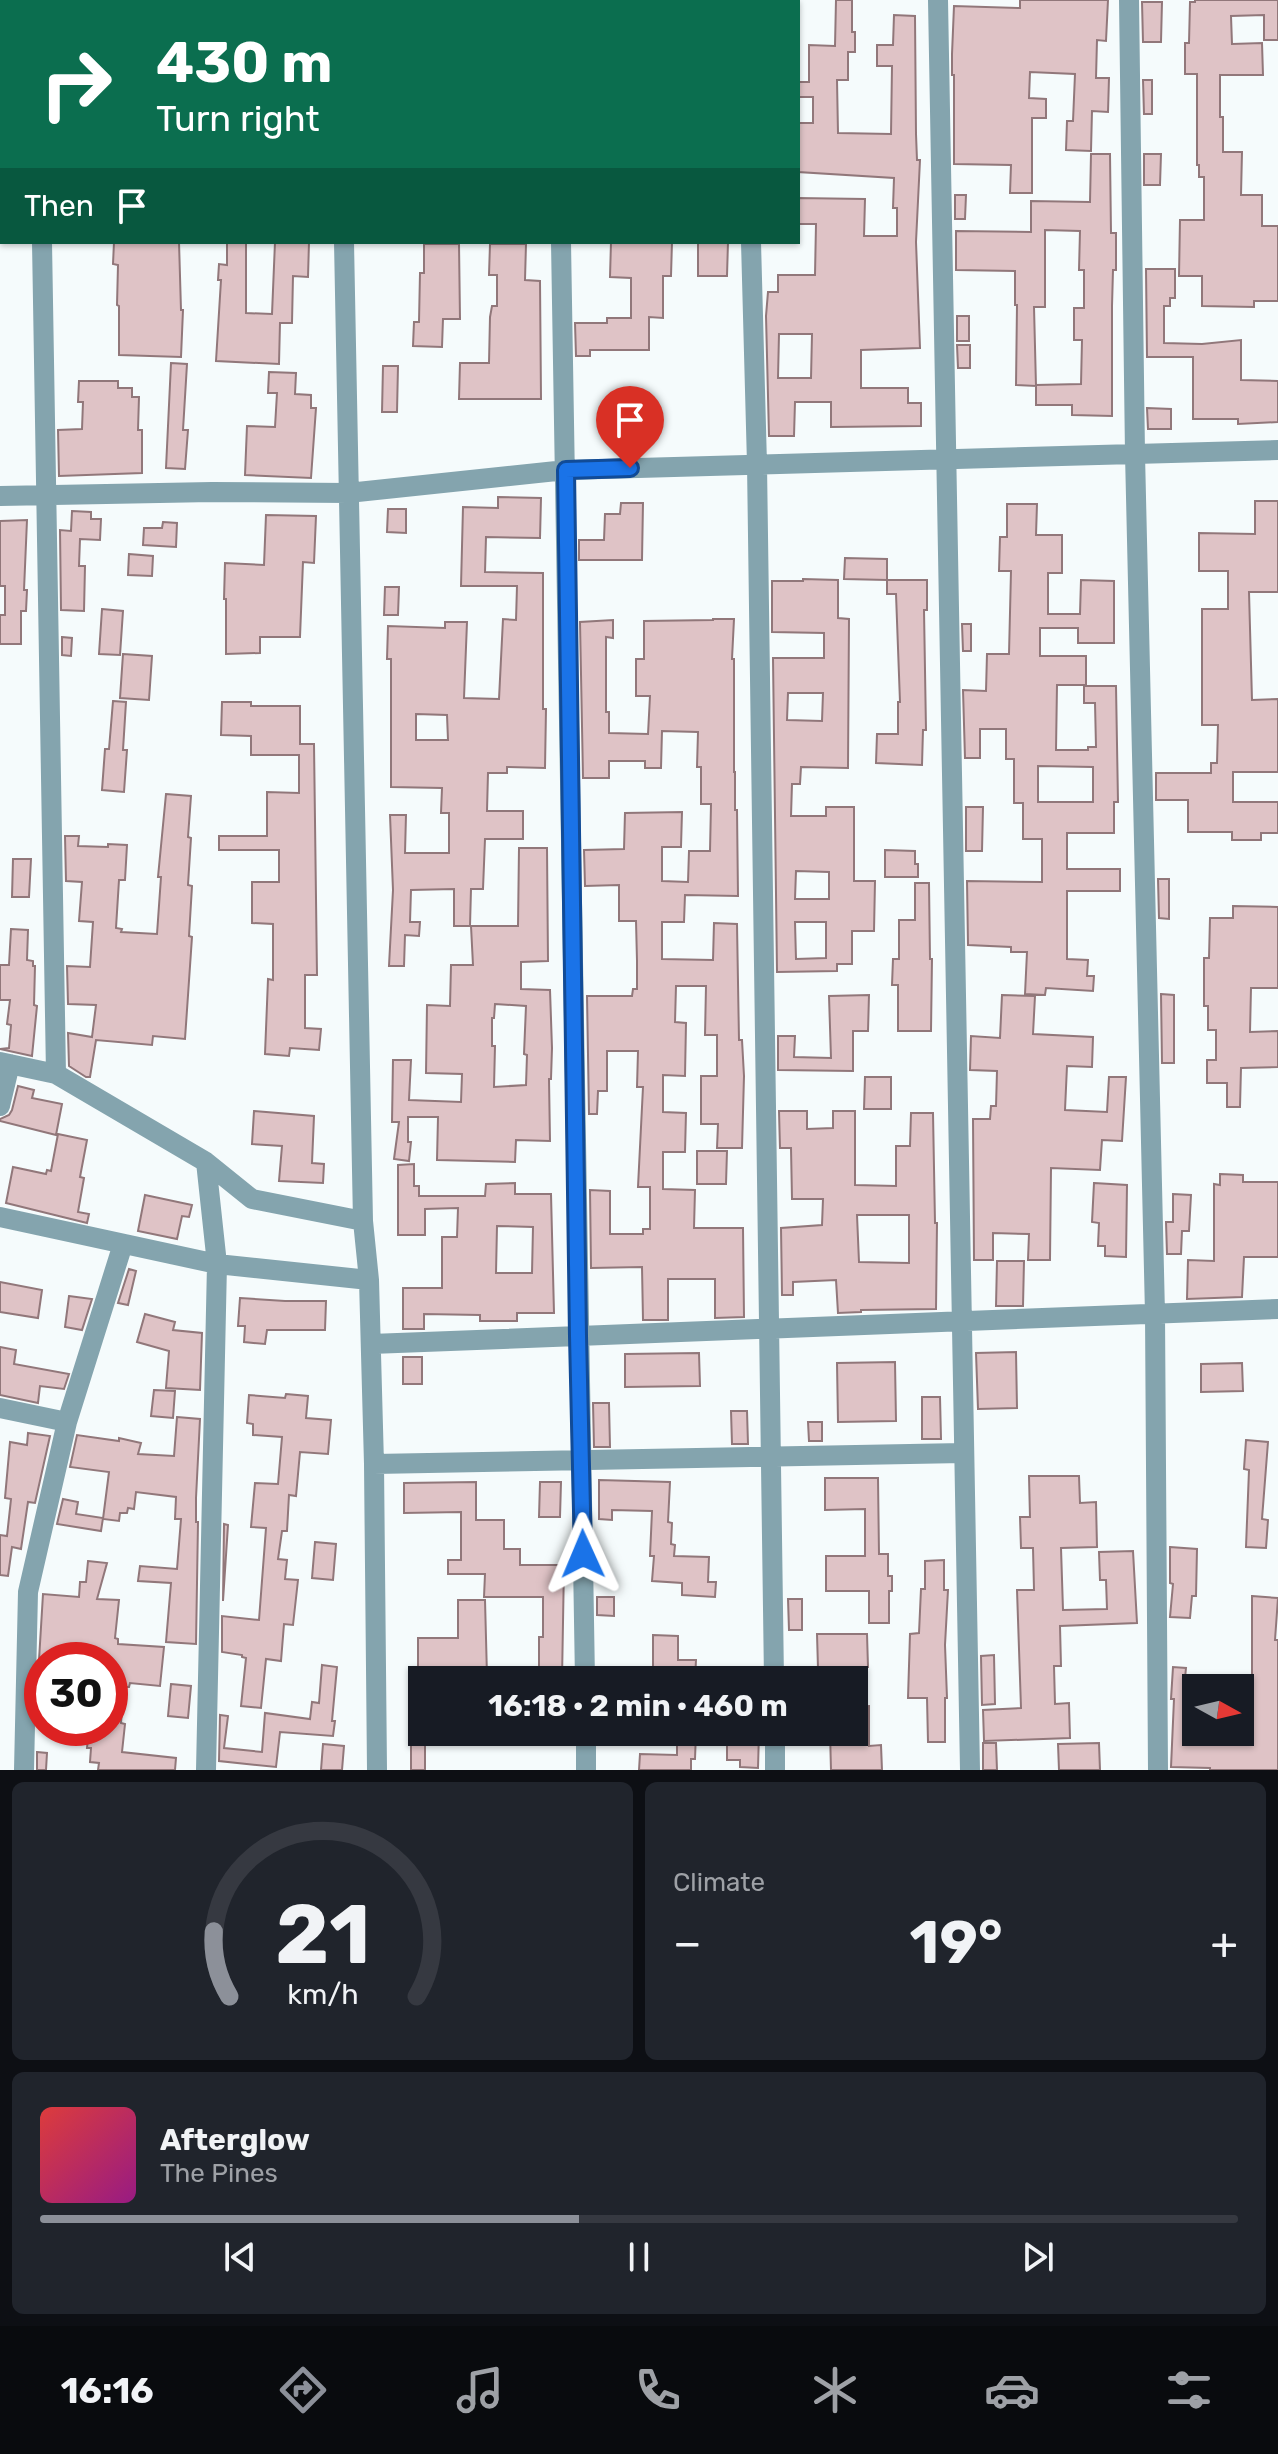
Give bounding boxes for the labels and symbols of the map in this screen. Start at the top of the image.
pin [596,386,664,468]
position arrow [541,1512,625,1596]
speed limit sign: 30 [24,1642,128,1746]
north arrow [1182,1674,1254,1746]

